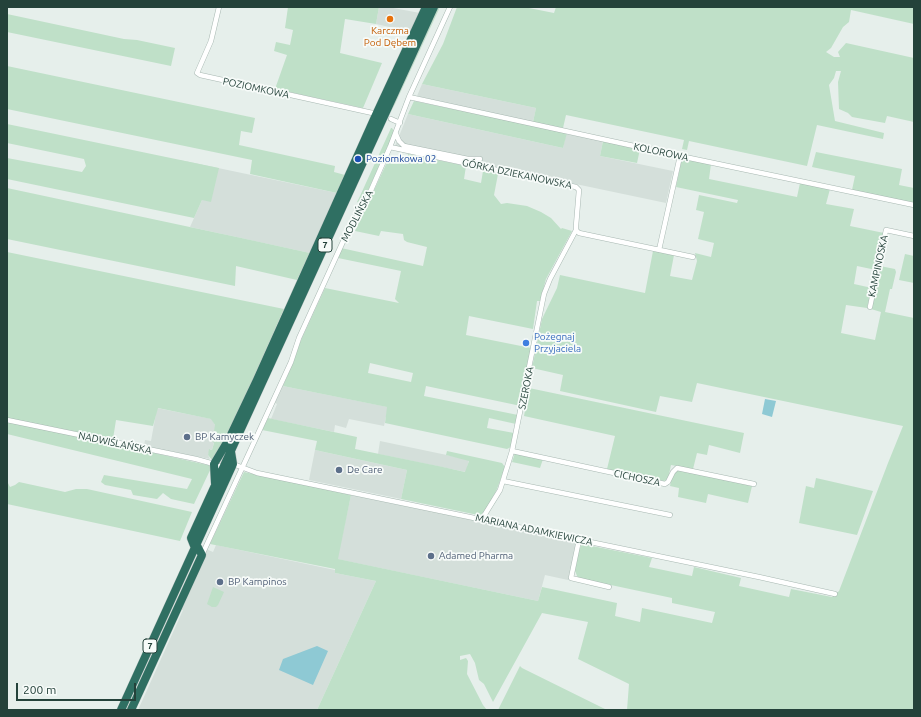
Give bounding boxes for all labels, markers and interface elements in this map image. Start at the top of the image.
marker: Karczma Pod Dębem [385,14,395,24]
place label: Karczma Pod Dębem [364,25,416,48]
street label: POZIOMKOWA [222,75,290,101]
street label: KOLOROWA [633,140,689,164]
place label: Poziomkowa 02 [366,153,436,165]
marker: Poziomkowa 02 [353,154,363,164]
street label: GÓRKA DZIEKANOWSKA [461,156,573,192]
street label: MODLIŃSKA [338,188,376,244]
street label: KAMPINOSKA [866,234,890,298]
road number: 7 [318,238,332,252]
place label: Pożegnaj Przyjaciela [534,331,581,354]
marker: Pożegnaj Przyjaciela [521,338,531,348]
street label: SZEROKA [516,366,536,410]
street label: NADWIŚLAŃSKA [77,429,153,457]
place label: BP Kamyczek [195,431,254,443]
marker: BP Kamyczek [182,432,192,442]
place label: De Care [347,464,382,476]
marker: De Care [334,465,344,475]
street label: CICHOSZA [613,467,661,489]
street label: MARIANA ADAMKIEWICZA [474,512,594,548]
place label: Adamed Pharma [439,550,513,562]
marker: Adamed Pharma [426,551,436,561]
place label: BP Kampinos [228,576,287,588]
marker: BP Kampinos [215,577,225,587]
road number: 7 [143,639,157,653]
scale bar [18,675,138,701]
text: 200 m [23,683,56,696]

